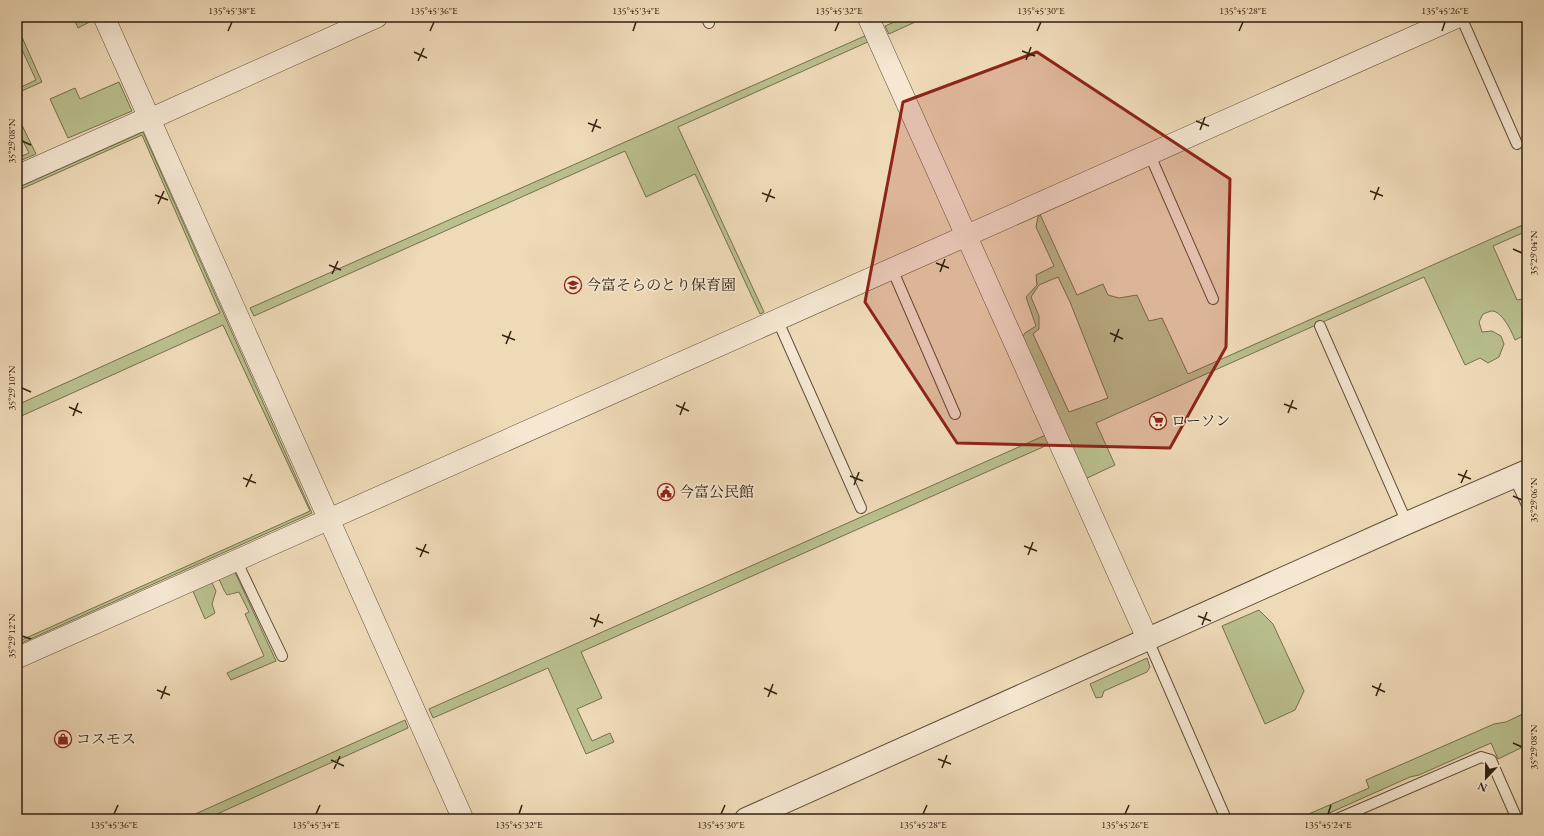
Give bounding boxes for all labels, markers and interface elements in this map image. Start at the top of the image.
text: 135°45'38"E [208,4,256,17]
text: 135°45'36"E [410,4,458,17]
text: 135°45'34"E [612,4,660,17]
text: 135°45'32"E [815,4,863,17]
text: 135°45'30"E [1017,4,1065,17]
text: 135°45'28"E [1219,4,1267,17]
text: 135°45'26"E [1421,4,1469,17]
text: 35°29'08"N [5,118,18,163]
text: 35°29'04"N [1527,230,1540,275]
school or university icon: 今富そらのとり保育園 [563,275,583,295]
place label: 今富そらのとり保育園 [586,275,736,294]
text: 35°29'10"N [5,365,18,410]
supermarket icon: ローソン [1148,411,1168,431]
place label: ローソン [1171,411,1230,430]
text: 35°29'06"N [1527,477,1540,522]
public building icon: 今富公民館 [656,482,676,502]
place label: 今富公民館 [679,482,754,501]
text: 35°29'12"N [5,613,18,658]
text: 35°29'08"N [1527,724,1540,769]
shop icon: コスモス [53,729,73,749]
place label: コスモス [76,729,136,748]
north arrow [1466,758,1506,798]
text: N [1475,779,1489,795]
text: 135°45'36"E [90,818,138,831]
text: 135°45'34"E [292,818,340,831]
text: 135°45'32"E [495,818,543,831]
text: 135°45'30"E [697,818,745,831]
text: 135°45'28"E [899,818,947,831]
text: 135°45'26"E [1101,818,1149,831]
text: 135°45'24"E [1304,818,1352,831]

